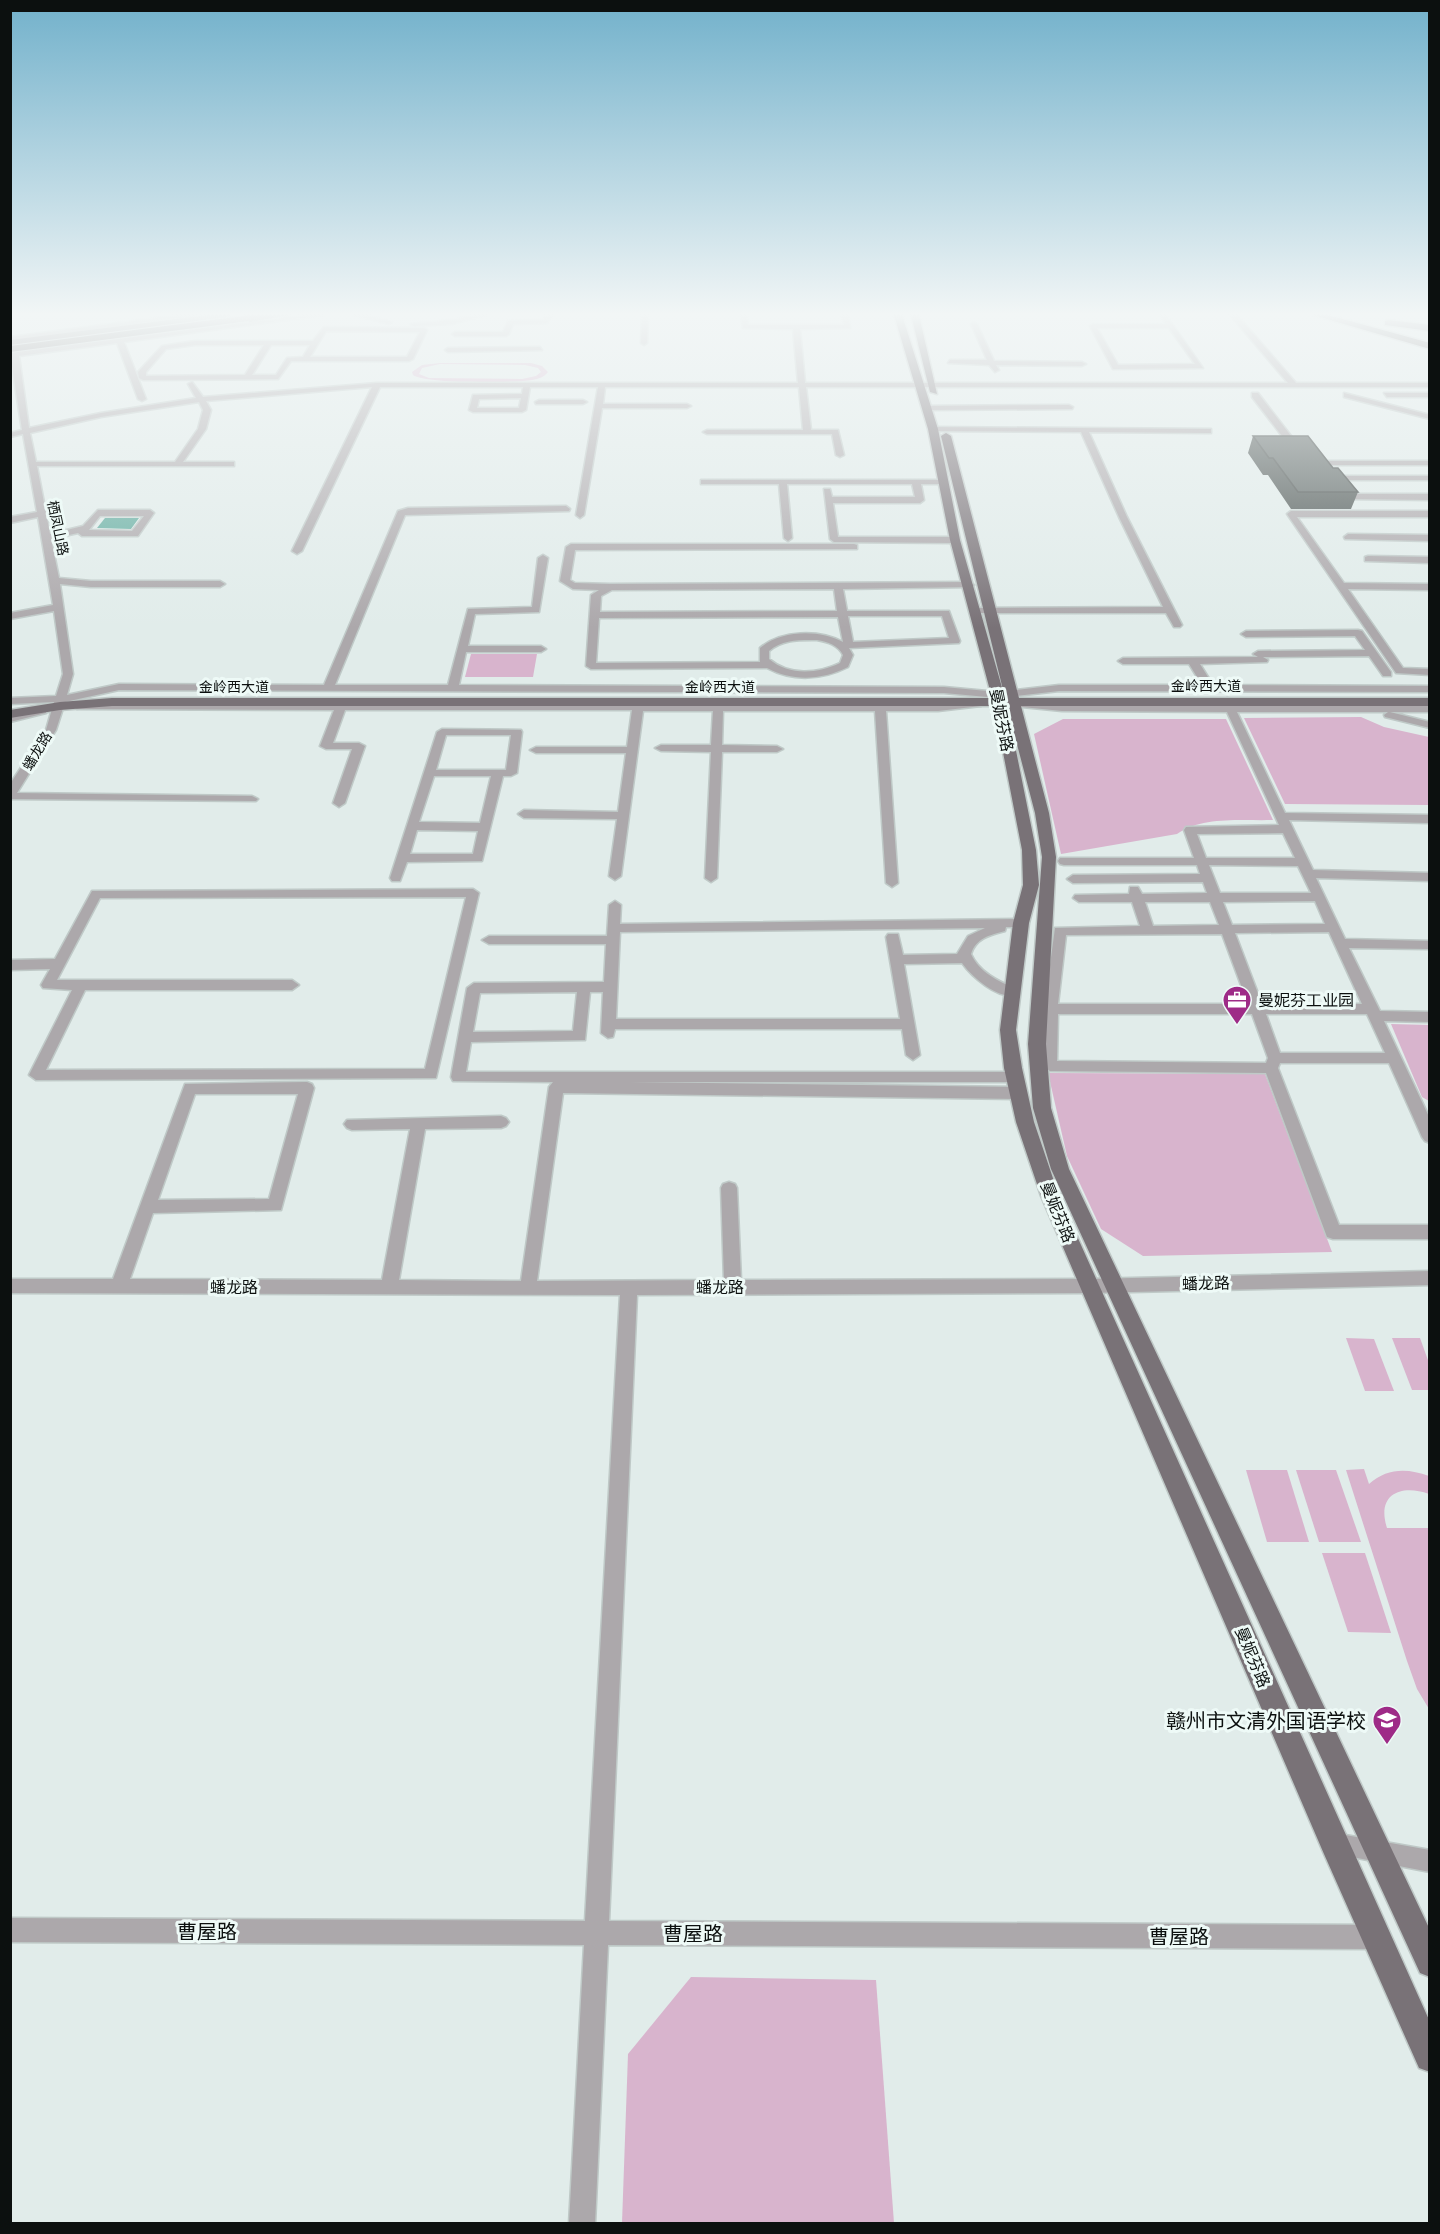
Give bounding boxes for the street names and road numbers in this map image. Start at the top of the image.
street label: 栖凤山路 [44,499,72,557]
street label: 金岭西大道 [1171,678,1241,694]
street label: 金岭西大道 [199,679,269,695]
street label: 金岭西大道 [685,679,755,695]
street label: 曼妮芬路 [987,687,1017,753]
street label: 蟠龙路 [19,729,55,773]
street label: 曼妮芬路 [1038,1179,1078,1245]
street label: 蟠龙路 [1182,1274,1230,1292]
street label: 蟠龙路 [210,1278,258,1296]
street label: 蟠龙路 [696,1278,744,1296]
street label: 曼妮芬路 [1232,1624,1274,1690]
street label: 曹屋路 [177,1920,237,1943]
street label: 曹屋路 [663,1922,723,1945]
street label: 曹屋路 [1149,1925,1209,1948]

